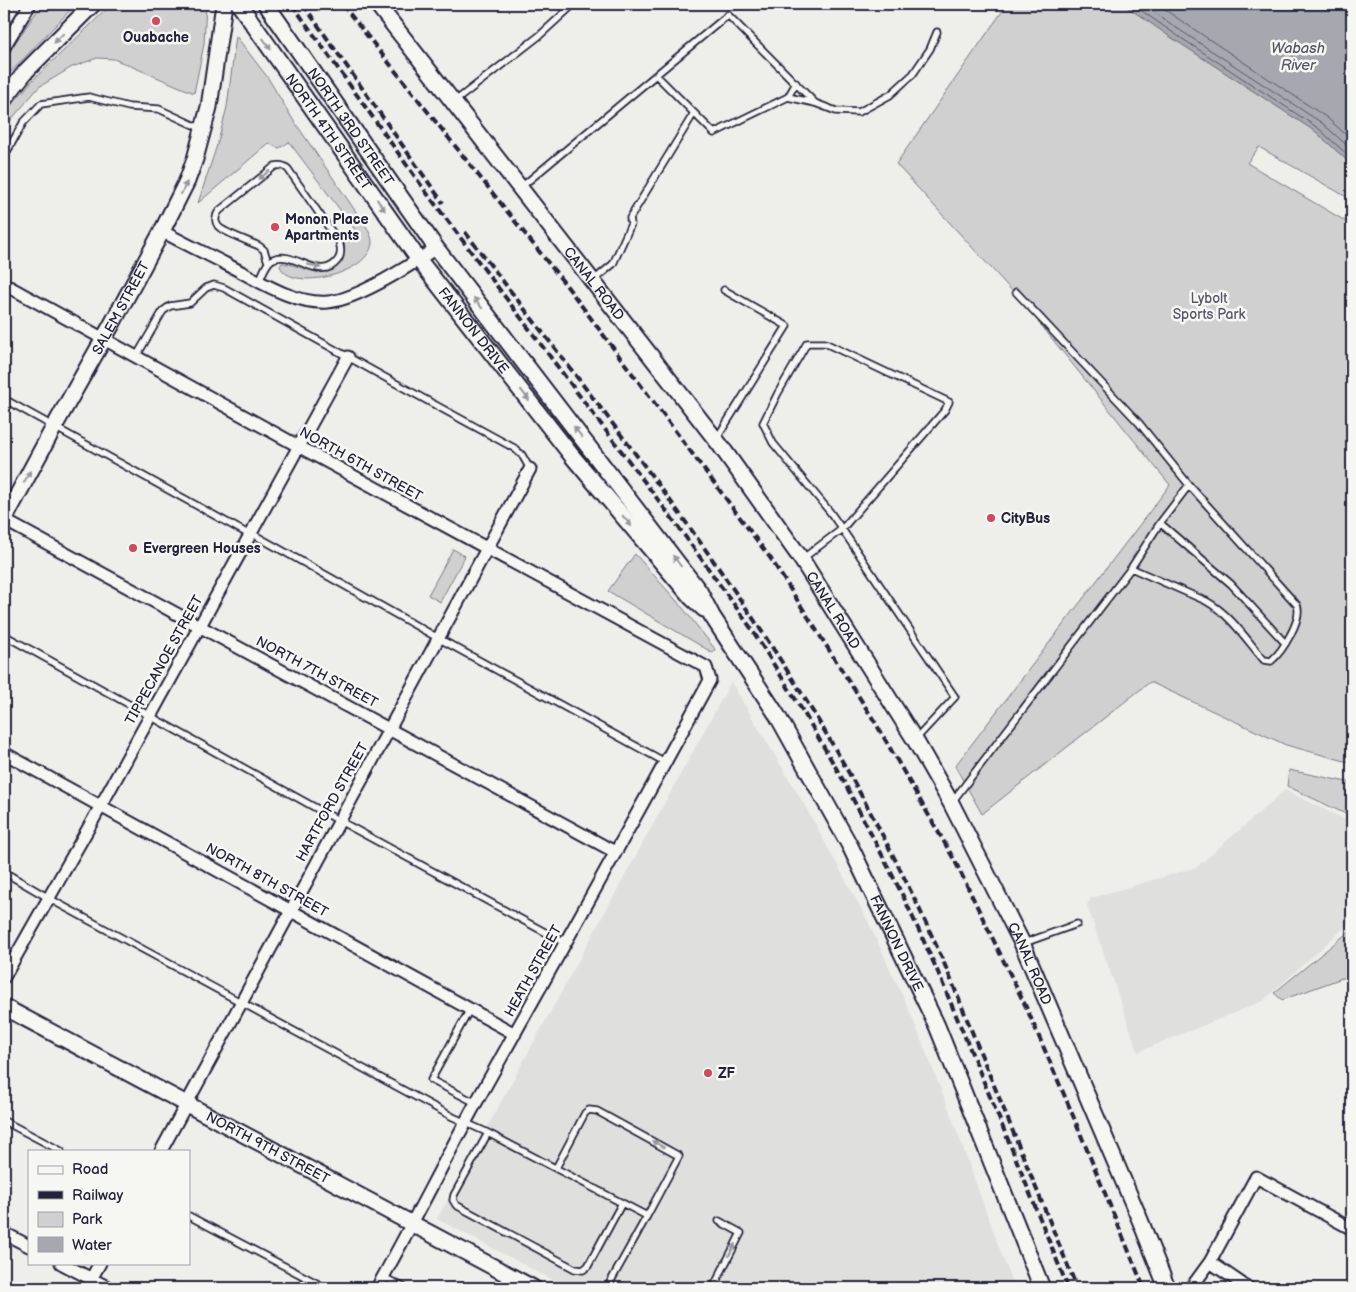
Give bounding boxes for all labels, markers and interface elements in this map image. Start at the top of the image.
marker: Ouabache [150,15,162,27]
place label: Ouabache [123,29,189,46]
one-way arrow [53,32,65,44]
one-way arrow [262,37,272,50]
water label: Wabash River [1271,39,1325,75]
street label: NORTH 3RD STREET [304,64,398,189]
street label: NORTH 4TH STREET [282,70,376,193]
one-way arrow [258,169,271,180]
one-way arrow [179,180,188,195]
one-way arrow [376,198,386,212]
place label: Monon Place Apartments [284,211,368,244]
marker: Monon Place Apartments [269,221,281,233]
street label: CANAL ROAD [560,243,628,324]
street label: SALEM STREET [88,258,153,357]
one-way arrow [307,263,322,271]
street label: FANNON DRIVE [435,284,513,377]
park label: Lybolt Sports Park [1173,290,1245,323]
one-way arrow [473,297,484,310]
one-way arrow [519,388,530,401]
street label: NORTH 6TH STREET [297,423,426,505]
one-way arrow [573,425,583,439]
one-way arrow [23,470,31,484]
place label: CityBus [1001,510,1050,527]
marker: CityBus [985,512,997,524]
one-way arrow [621,515,632,527]
place label: Evergreen Houses [143,540,261,557]
marker: Evergreen Houses [127,542,139,554]
one-way arrow [672,554,682,568]
street label: CANAL ROAD [803,568,864,652]
street label: TIPPECANOE STREET [121,592,207,728]
street label: NORTH 7TH STREET [253,633,381,712]
street label: HARTFORD STREET [292,739,372,864]
street label: NORTH 8TH STREET [203,839,332,921]
street label: FANNON DRIVE [866,892,927,994]
street label: CANAL ROAD [1004,919,1056,1007]
street label: HEATH STREET [501,922,565,1020]
place label: ZF [718,1065,736,1082]
marker: ZF [702,1067,714,1079]
street label: NORTH 9TH STREET [203,1108,333,1187]
one-way arrow [651,1140,665,1148]
legend [28,1150,190,1264]
text: Road [72,1160,108,1179]
text: Railway [72,1186,123,1205]
text: Park [72,1210,103,1229]
text: Water [72,1236,112,1255]
one-way arrow [728,1243,736,1257]

